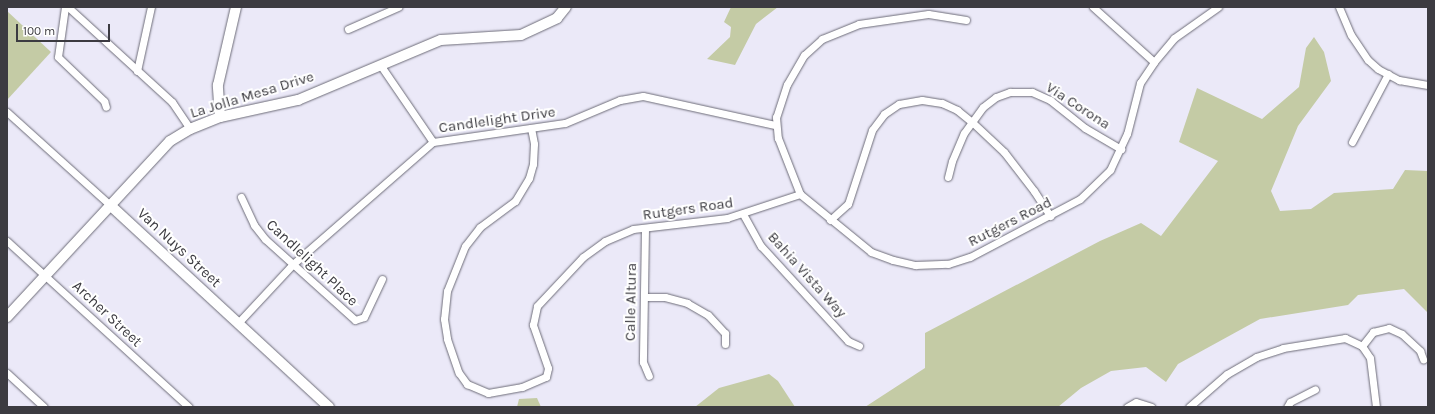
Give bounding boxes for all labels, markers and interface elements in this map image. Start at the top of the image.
scale bar [18,16,112,42]
text: 100 m [23,24,55,38]
street label: La Jolla Mesa Drive [188,68,316,122]
street label: Via Corona [1042,79,1114,133]
street label: Candlelight Drive [437,103,557,137]
street label: Rutgers Road [965,193,1055,251]
street label: Rutgers Road [641,194,735,224]
street label: Van Nuys Street [133,205,225,291]
street label: Candlelight Place [262,216,362,310]
street label: Bahia Vista Way [764,228,850,322]
street label: Calle Altura [621,263,641,341]
street label: Archer Street [68,277,146,351]

